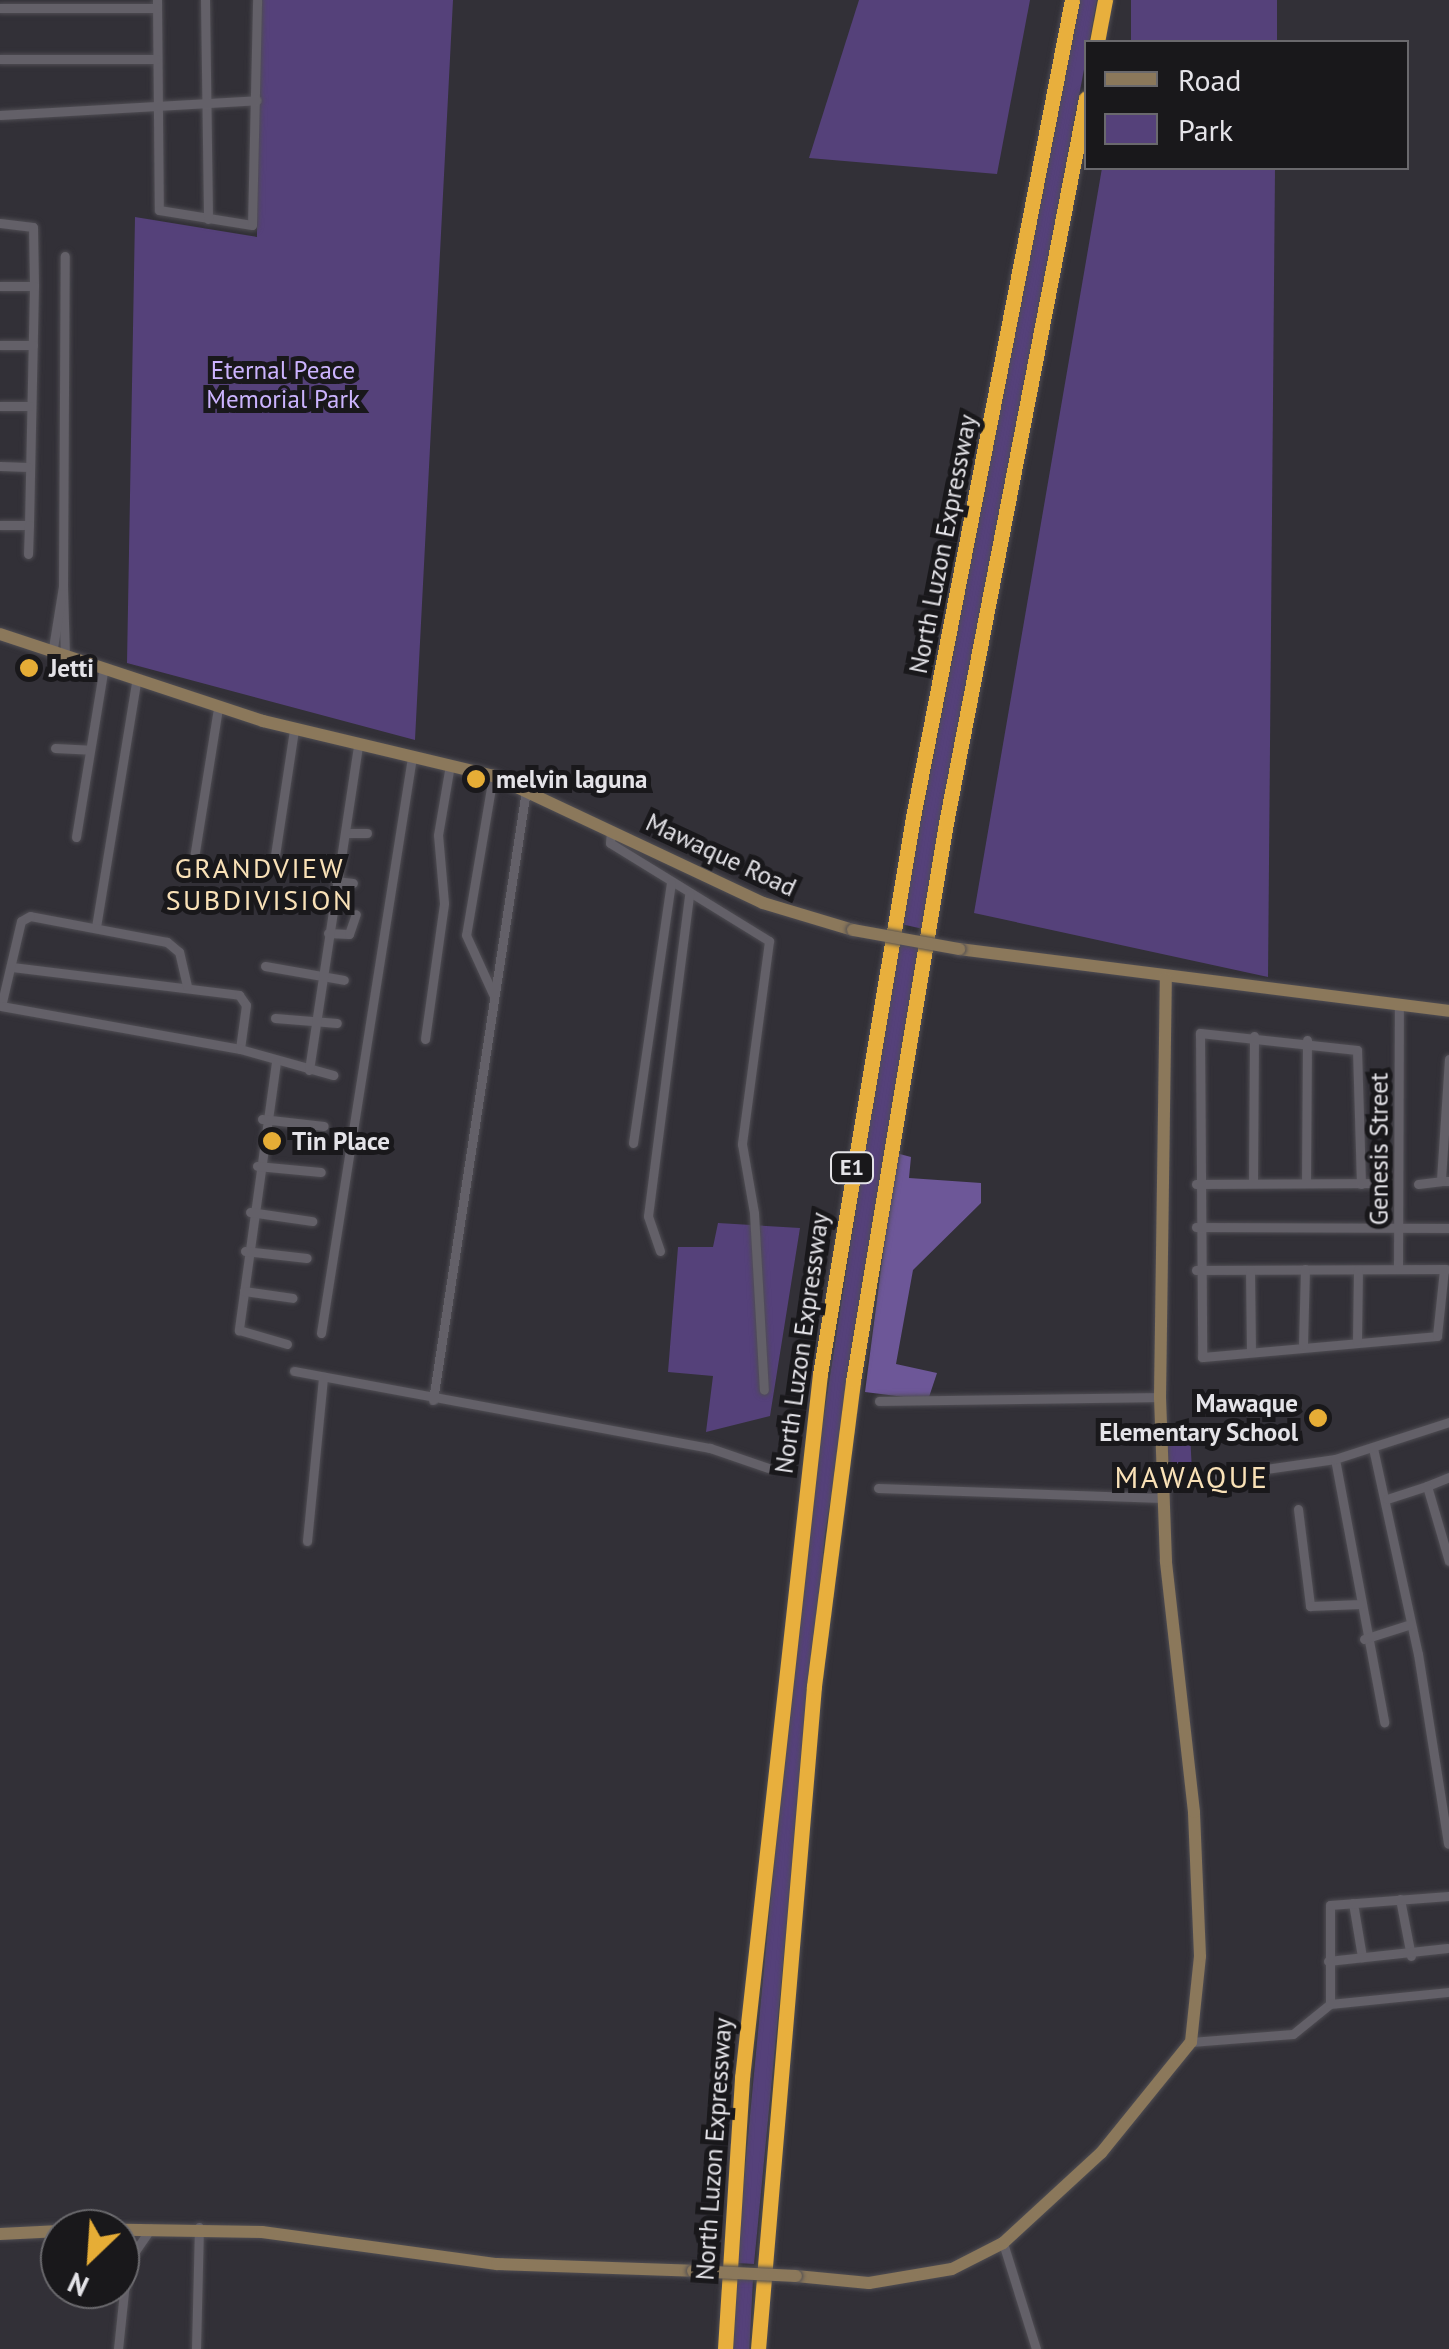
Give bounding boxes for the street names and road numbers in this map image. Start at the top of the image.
street label: North Luzon Expressway [903,412,983,676]
street label: Mawaque Road [641,807,801,903]
street label: Genesis Street [1364,1073,1394,1225]
road number: E1 [830,1151,874,1185]
street label: North Luzon Expressway [769,1211,835,1475]
street label: North Luzon Expressway [690,2017,738,2281]

